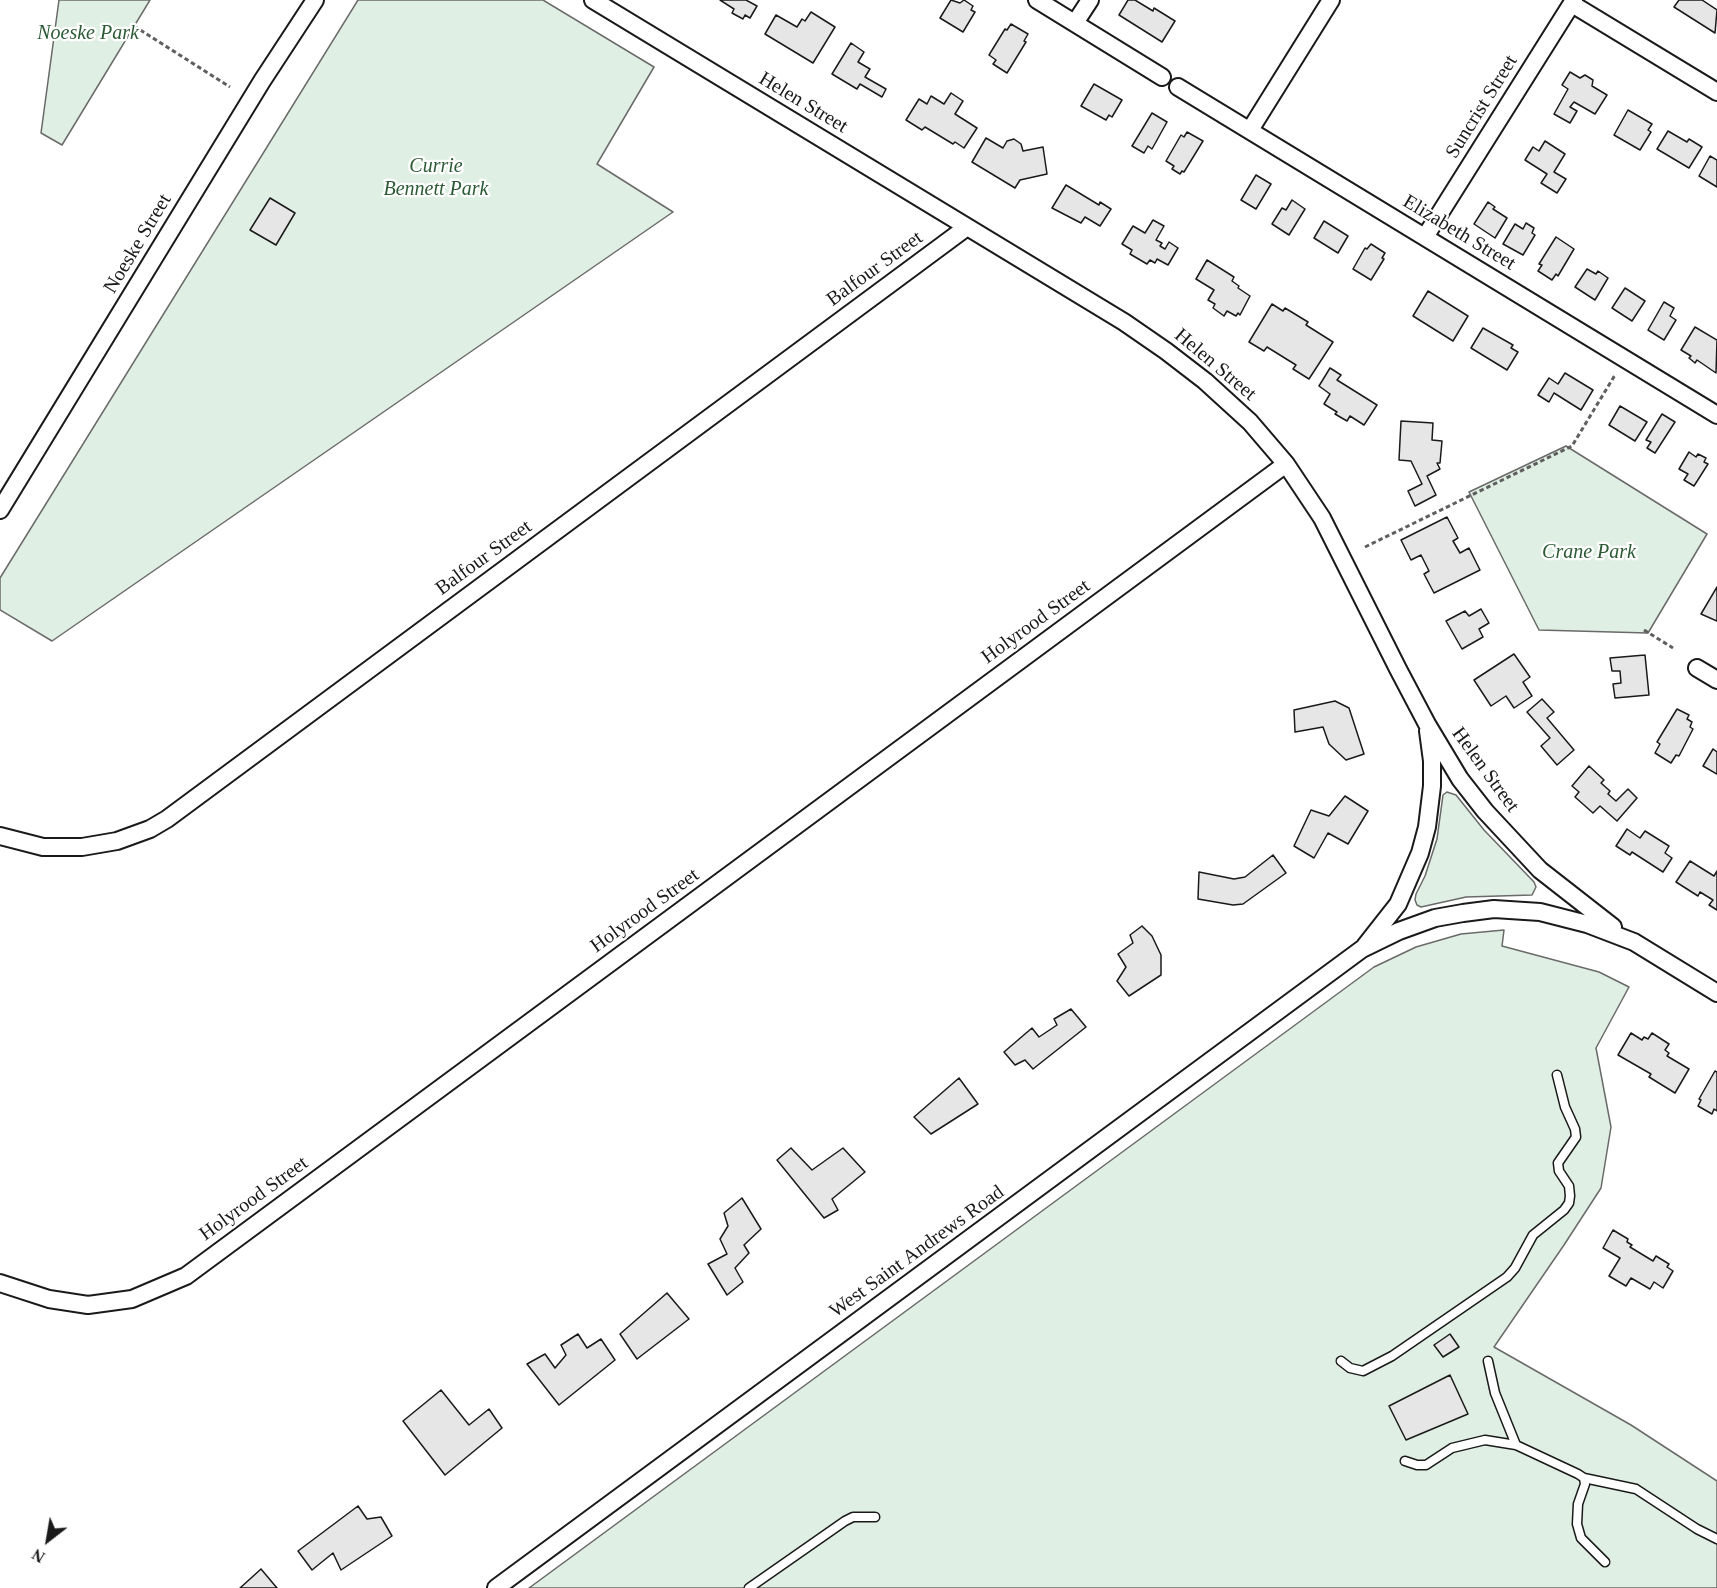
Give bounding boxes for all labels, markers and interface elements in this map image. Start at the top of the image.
park label: Noeske Park [37,22,139,46]
street label: Suncrist Street [1441,51,1523,163]
street label: Helen Street [754,67,852,139]
park label: Currie Bennett Park [384,155,488,202]
street label: Noeske Street [99,190,177,298]
street label: Elizabeth Street [1398,190,1520,276]
street label: Balfour Street [822,226,928,312]
street label: Helen Street [1169,324,1261,406]
street label: Balfour Street [431,515,537,601]
park label: Crane Park [1542,541,1636,565]
street label: Holyrood Street [977,575,1095,669]
street label: Helen Street [1446,723,1524,817]
street label: Holyrood Street [586,864,704,958]
street label: Holyrood Street [195,1152,313,1246]
street label: West Saint Andrews Road [825,1181,1009,1323]
north arrow [18,1510,78,1570]
text: N [29,1546,48,1566]

